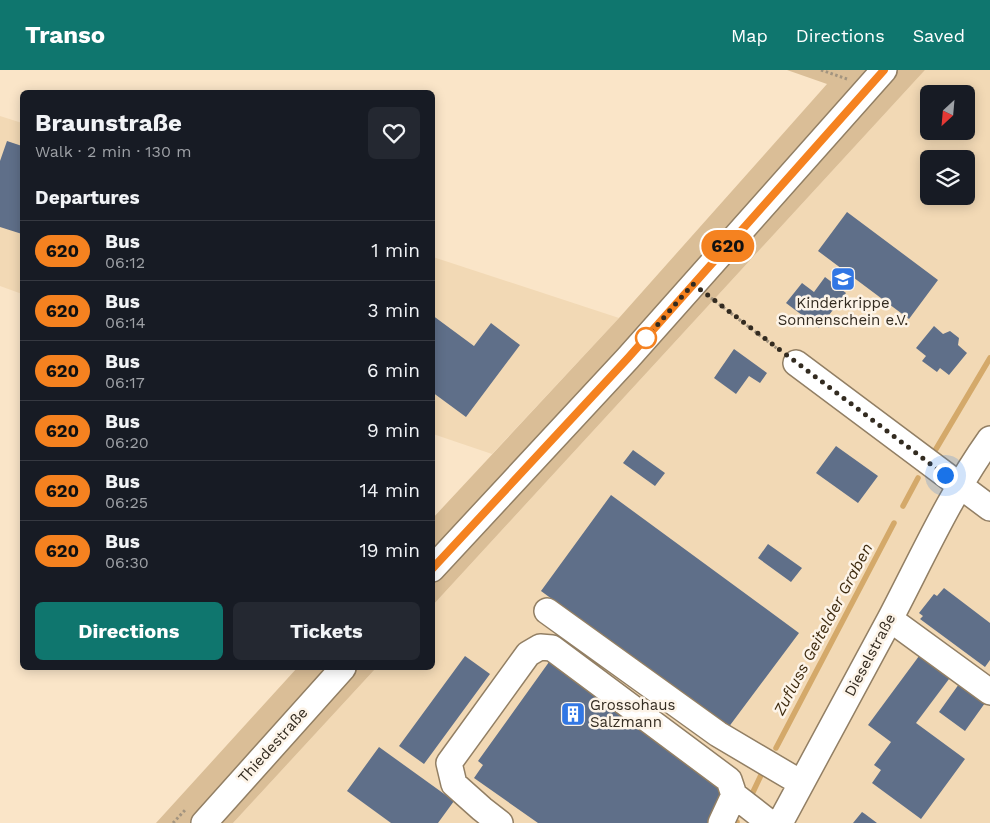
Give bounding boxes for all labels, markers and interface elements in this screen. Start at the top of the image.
text: Transo [25,21,105,49]
text: Map [731,25,768,46]
text: Directions [796,25,885,46]
text: Saved [913,25,965,46]
north arrow [920,85,975,140]
map controls [920,85,975,205]
button: heart [368,107,420,159]
text: Braunstraße [35,109,182,137]
text: Walk · 2 min · 130 m [35,142,192,161]
button: layers [920,150,975,205]
text: Departures [35,186,140,209]
text: Bus [105,230,140,253]
line badge: 620 [699,230,757,262]
text: 620 [711,235,745,256]
text: 1 min [371,239,420,262]
text: 620 [46,240,79,261]
text: 06:12 [105,253,145,272]
school or university icon: Kinderkrippe Sonnenschein e.V. [830,266,856,292]
text: Bus [105,290,140,313]
place label: Kinderkrippe Sonnenschein e.V. [778,294,908,329]
text: 3 min [368,299,420,322]
text: 620 [46,300,79,321]
text: 06:14 [105,313,145,332]
unlabelled marker [635,327,657,349]
text: Bus [105,350,140,373]
text: 6 min [367,359,420,382]
text: 620 [46,360,79,381]
text: 06:17 [105,373,145,392]
text: Bus [105,410,140,433]
text: 9 min [367,419,420,442]
text: 620 [46,420,79,441]
text: 06:20 [105,433,149,452]
your location [933,463,958,488]
text: Bus [105,470,140,493]
text: 14 min [360,479,420,502]
text: 620 [46,480,79,501]
text: 06:25 [105,493,148,512]
text: Bus [105,530,140,553]
text: 19 min [359,539,420,562]
text: 620 [46,540,79,561]
water label: Zufluss Geitelder Graben [769,540,876,719]
text: 06:30 [105,553,149,572]
button: Directions [35,602,223,660]
button: Tickets [233,602,420,660]
street label: Dieselstraße [841,611,899,699]
place label: Grossohaus Salzmann [590,696,676,731]
building icon: Grossohaus Salzmann [560,701,586,727]
street label: Thiedestraße [234,704,312,786]

